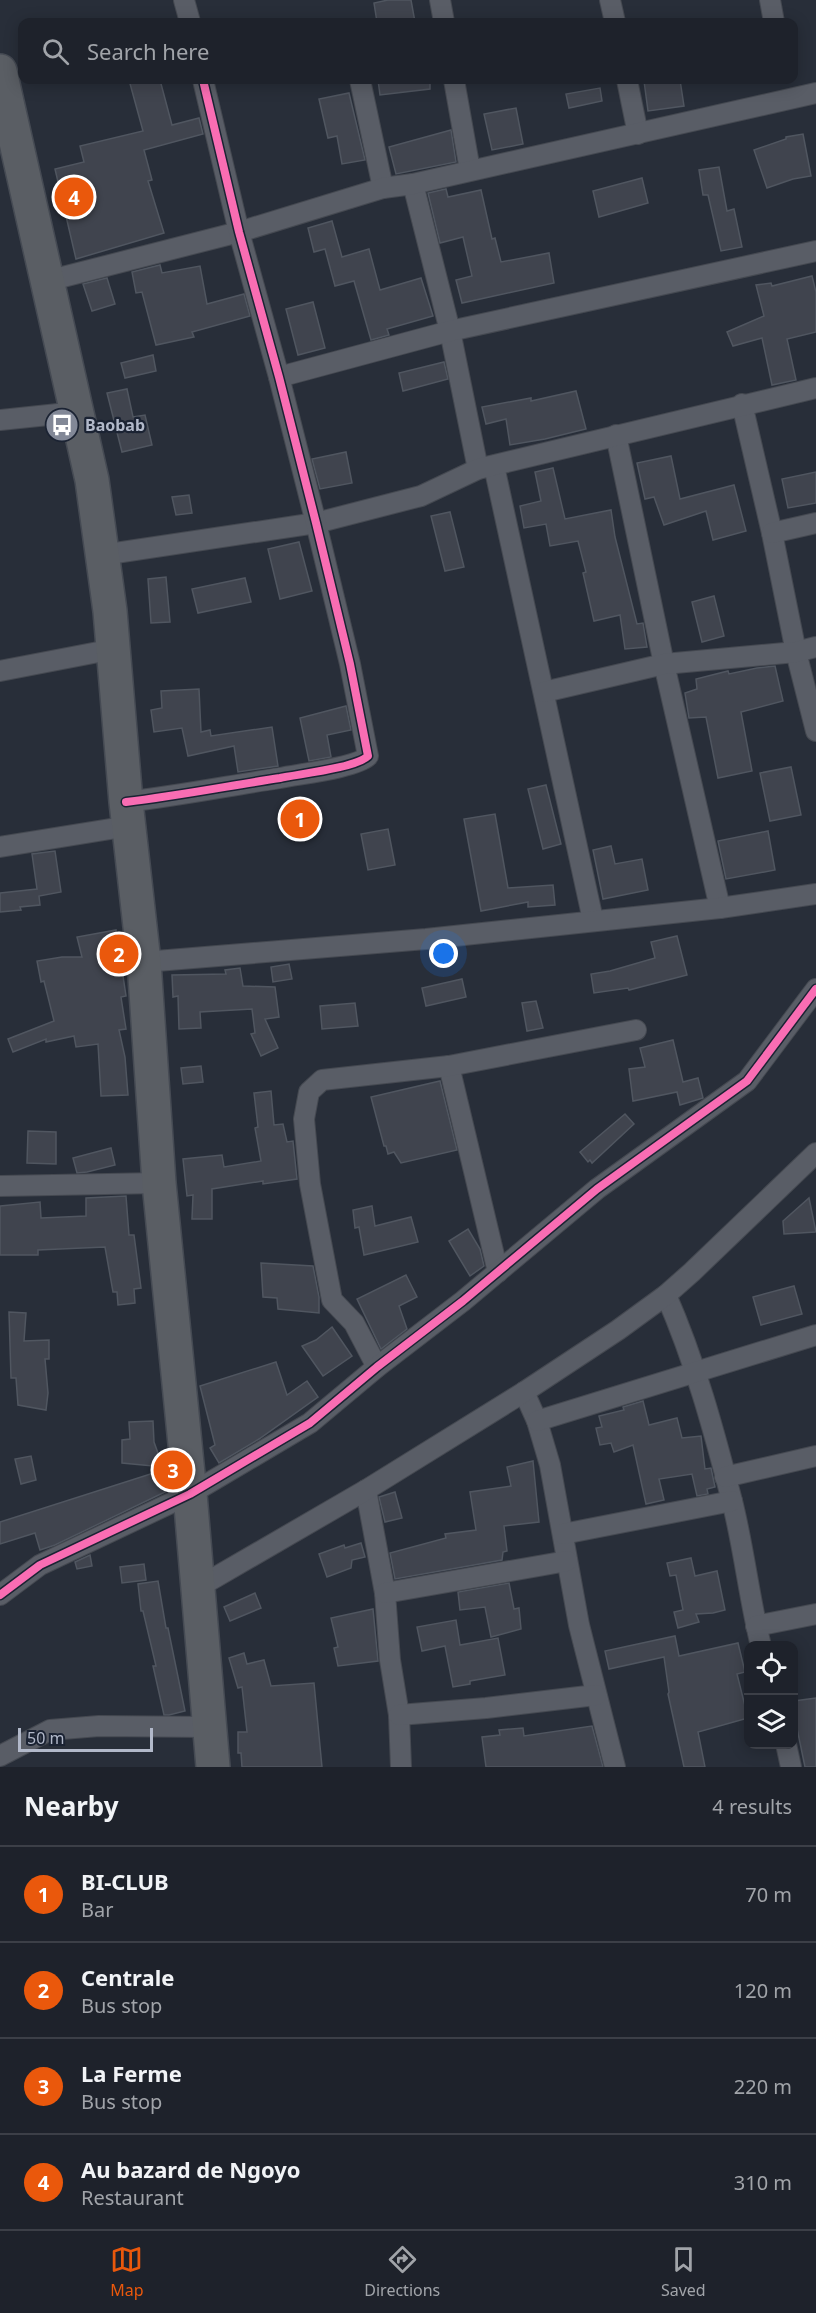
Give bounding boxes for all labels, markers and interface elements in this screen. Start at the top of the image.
search box [18,18,798,84]
icon: search [39,35,72,68]
text: Search here [87,36,209,66]
pin: 4 [54,174,94,220]
bus stop icon: Baobab [44,407,80,443]
place label: Baobab [85,414,145,436]
pin: 1 [280,796,320,842]
pin: 2 [100,932,138,976]
your location [429,939,458,968]
pin: 3 [154,1448,192,1492]
map controls [744,1641,798,1749]
button: locate [744,1641,798,1695]
button: layers [744,1695,798,1749]
scale bar [18,1725,153,1752]
text: 50 m [27,1727,64,1749]
text: Nearby [24,1788,119,1824]
text: 4 results [712,1793,792,1820]
text: BI-CLUB [81,1866,169,1896]
text: 1 [38,1881,49,1908]
text: 70 m [745,1881,792,1908]
text: Bar [81,1896,113,1923]
text: Centrale [81,1962,174,1992]
text: 2 [38,1977,49,2004]
text: 120 m [734,1977,792,2004]
text: Bus stop [81,1992,162,2019]
text: La Ferme [81,2058,182,2088]
text: 3 [38,2073,49,2100]
text: 220 m [734,2073,792,2100]
text: Bus stop [81,2088,162,2115]
text: Au bazard de Ngoyo [81,2154,301,2184]
text: 4 [38,2169,49,2196]
text: 310 m [734,2169,792,2196]
text: Restaurant [81,2184,184,2211]
tab: Map [110,2243,144,2301]
tab: Directions [364,2243,440,2301]
tab: Saved [661,2243,706,2301]

